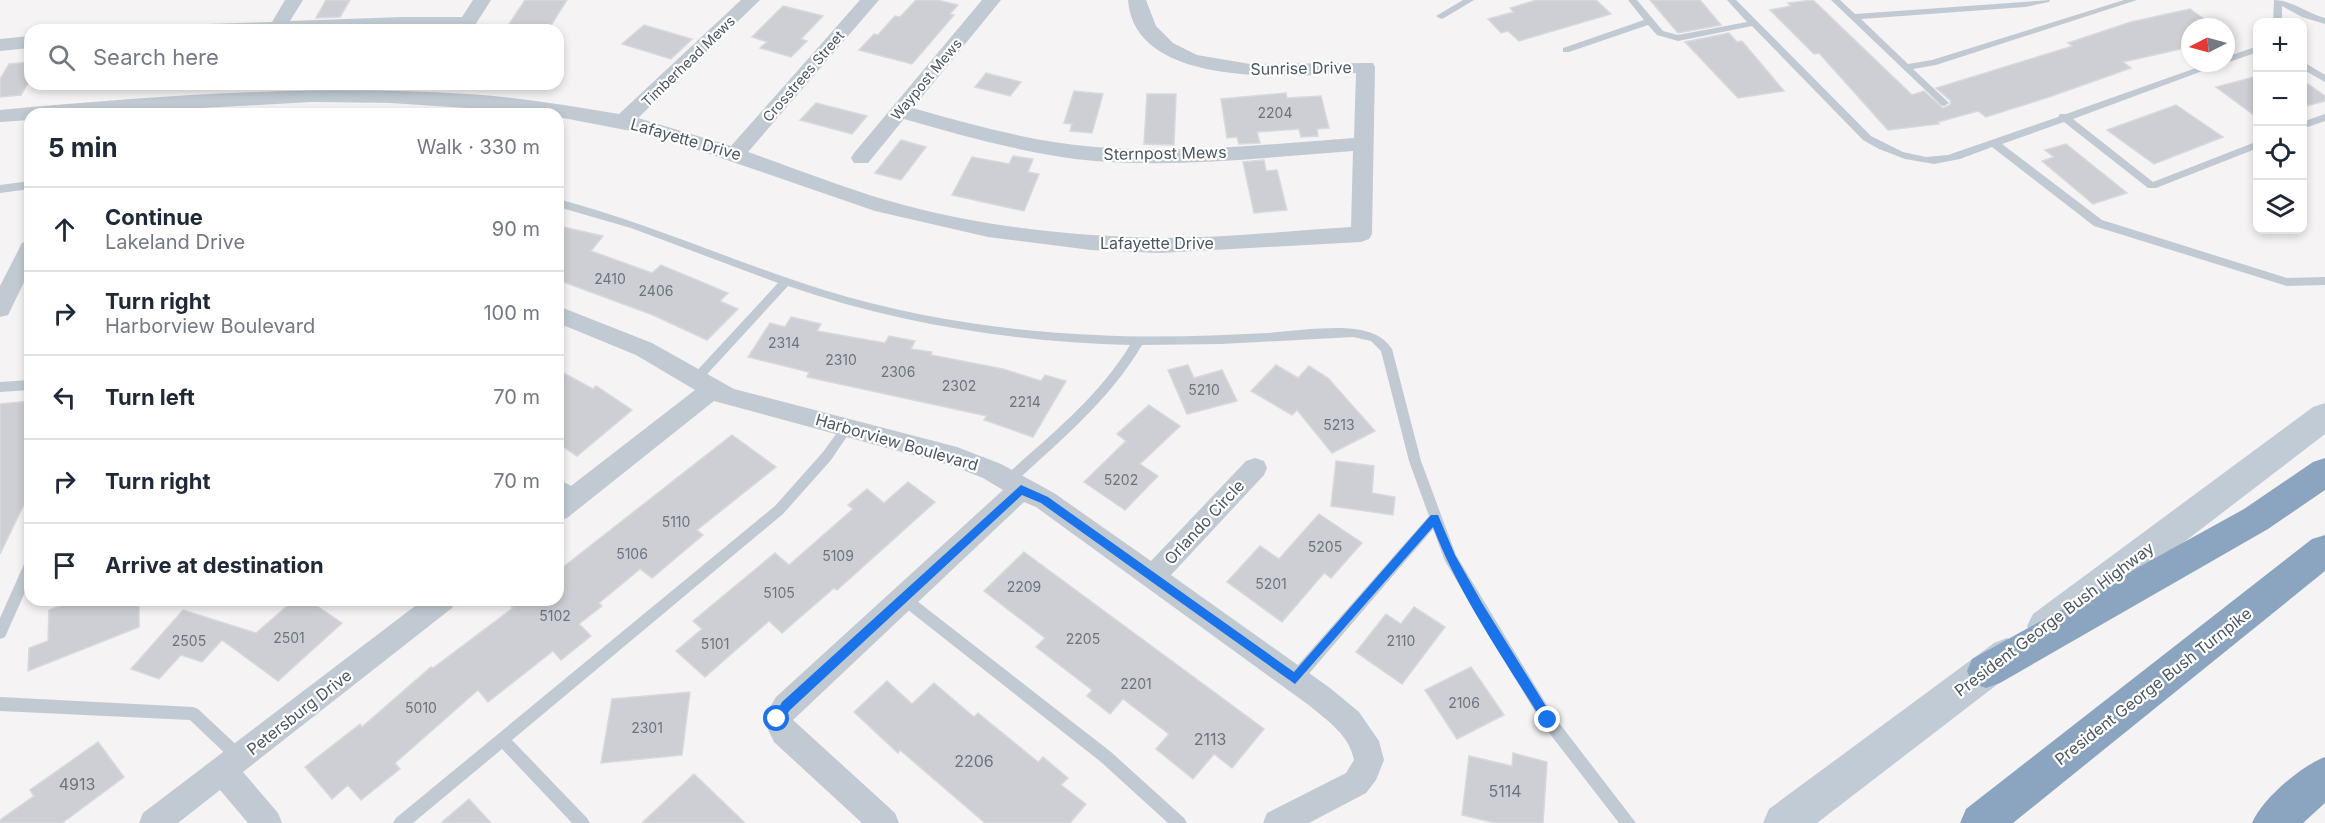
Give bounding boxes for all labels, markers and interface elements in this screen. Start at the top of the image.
street label: Timberhead Mews [638,12,738,110]
north arrow [2181,18,2235,72]
map controls [2253,18,2307,234]
button: + [2253,18,2307,72]
search box [24,24,564,90]
street label: Crosstrees Street [759,27,847,125]
street label: Waypost Mews [887,35,965,123]
icon: search [45,41,78,74]
text: Search here [93,44,219,70]
street label: Sunrise Drive [1250,57,1352,79]
button: − [2253,72,2307,126]
house number: 2204 [1258,104,1292,121]
street label: Lafayette Drive [628,114,744,164]
button: locate [2253,126,2307,180]
text: 5 min [48,132,118,163]
text: Walk · 330 m [417,135,540,159]
street label: Sternpost Mews [1103,142,1227,164]
button: layers [2253,180,2307,234]
text: Continue [105,204,203,230]
icon: ahead [48,213,81,246]
text: 90 m [492,217,540,241]
text: Lakeland Drive [105,230,245,254]
street label: Lafayette Drive [1100,233,1214,253]
house number: 2410 [594,270,626,287]
house number: 2406 [639,282,673,299]
text: Turn right [105,288,211,314]
icon: right [48,297,81,330]
text: 100 m [483,301,540,325]
text: Harborview Boulevard [105,314,315,338]
house number: 2314 [768,334,800,351]
house number: 2310 [825,351,857,368]
house number: 2306 [881,363,915,380]
house number: 2302 [942,377,976,394]
icon: left [48,381,81,414]
house number: 5210 [1188,381,1220,398]
text: Turn left [105,384,195,410]
text: 70 m [493,385,540,409]
house number: 2214 [1009,393,1041,410]
street label: Harborview Boulevard [813,409,981,475]
house number: 5213 [1323,416,1355,433]
icon: right [48,465,81,498]
text: Turn right [105,468,211,494]
text: 70 m [493,469,540,493]
house number: 5202 [1104,471,1138,488]
street label: Orlando Circle [1160,476,1248,568]
house number: 5110 [662,513,690,530]
street label: President George Bush Highway [1950,537,2158,701]
house number: 5205 [1308,538,1342,555]
house number: 5106 [616,545,648,562]
house number: 5109 [822,547,854,564]
icon: arrive [48,549,81,582]
text: Arrive at destination [105,552,324,578]
house number: 5201 [1255,575,1287,592]
house number: 2209 [1007,578,1041,595]
house number: 5105 [763,584,795,601]
street label: President George Bush Turnpike [2051,603,2255,769]
house number: 5102 [539,607,571,624]
house number: 2501 [273,629,305,646]
house number: 2205 [1066,630,1100,647]
house number: 2505 [172,632,206,649]
house number: 2110 [1387,632,1415,649]
house number: 5101 [701,635,729,652]
street label: Petersburg Drive [243,665,355,759]
house number: 2201 [1120,675,1152,692]
house number: 2106 [1448,694,1480,711]
house number: 5010 [405,699,437,716]
route start [763,705,789,731]
route end [1534,706,1560,732]
house number: 2301 [631,719,663,736]
house number: 2113 [1194,729,1226,749]
house number: 2206 [954,751,994,771]
house number: 4913 [59,774,95,794]
house number: 5114 [1488,781,1522,801]

